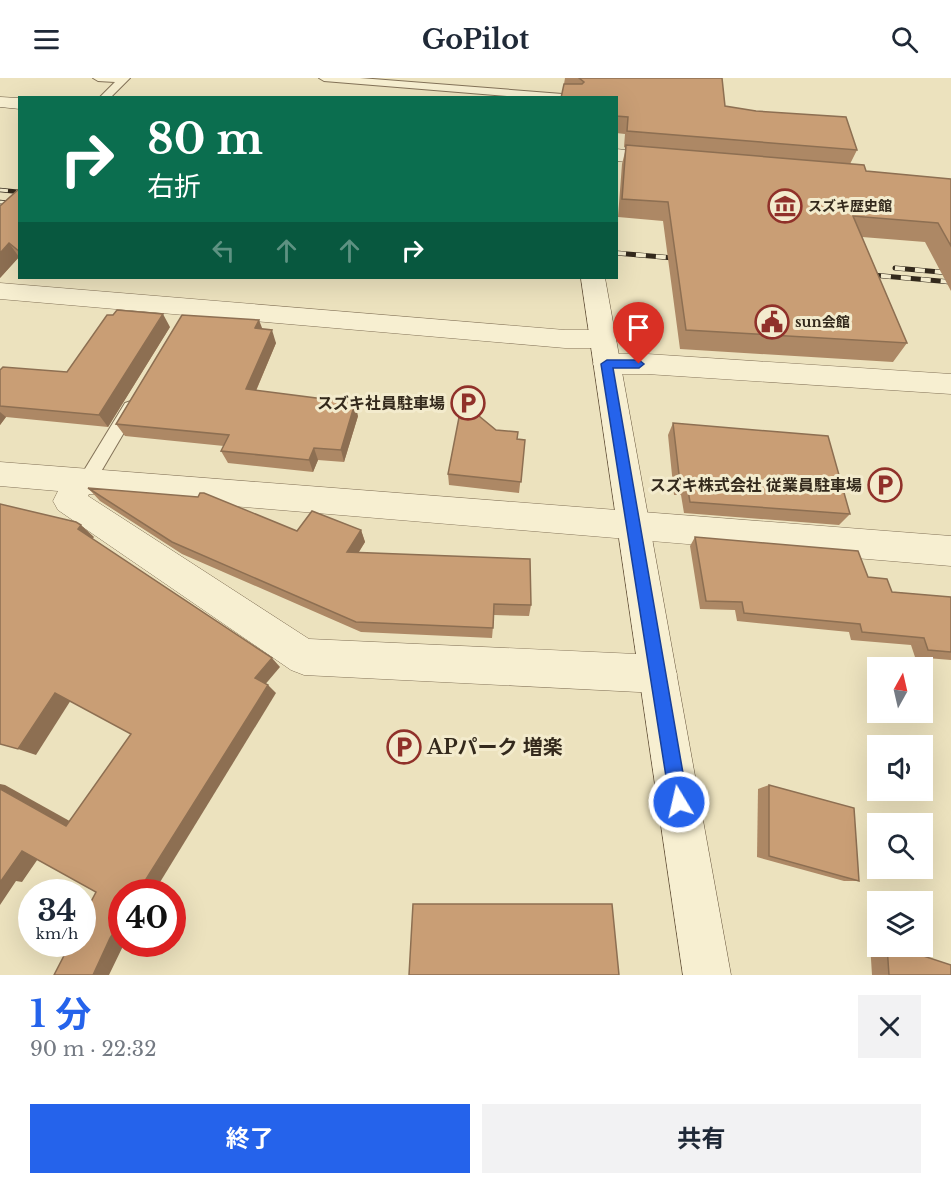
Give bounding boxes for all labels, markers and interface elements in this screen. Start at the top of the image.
icon: menu [30,23,63,56]
text: GoPilot [422,23,529,56]
icon: search [888,23,921,56]
text: 80 m [147,113,263,165]
icon: right [48,120,126,198]
text: 右折 [147,170,201,203]
museum icon: スズキ歴史館 [767,188,803,224]
place label: スズキ歴史館 [808,197,892,215]
icon: left [207,234,240,267]
icon: ahead [270,234,303,267]
icon: ahead [333,234,366,267]
icon: right [396,234,429,267]
pin [613,302,664,364]
public building icon: sun会館 [754,304,790,340]
icon: arrive [622,311,655,344]
place label: sun会館 [795,313,850,331]
parking icon: スズキ社員駐車場 [450,385,486,421]
place label: スズキ社員駐車場 [317,393,445,413]
parking icon: スズキ株式会社 従業員駐車場 [867,467,903,503]
place label: スズキ株式会社 従業員駐車場 [650,475,862,495]
north arrow [867,657,933,723]
map controls [867,657,933,957]
parking icon: APパーク 増楽 [386,729,422,765]
place label: APパーク 増楽 [426,735,563,759]
button: sound [867,735,933,801]
position arrow [647,770,711,834]
button: search [867,813,933,879]
speed limit sign: 40 [108,879,186,957]
button: layers [867,891,933,957]
text: 34 [37,892,77,929]
text: km/h [36,924,78,943]
text: 1 分 [30,992,91,1037]
button: close [858,995,921,1058]
text: 90 m · 22:32 [30,1037,157,1061]
button: 終了 [30,1104,470,1173]
button: 共有 [482,1104,921,1173]

